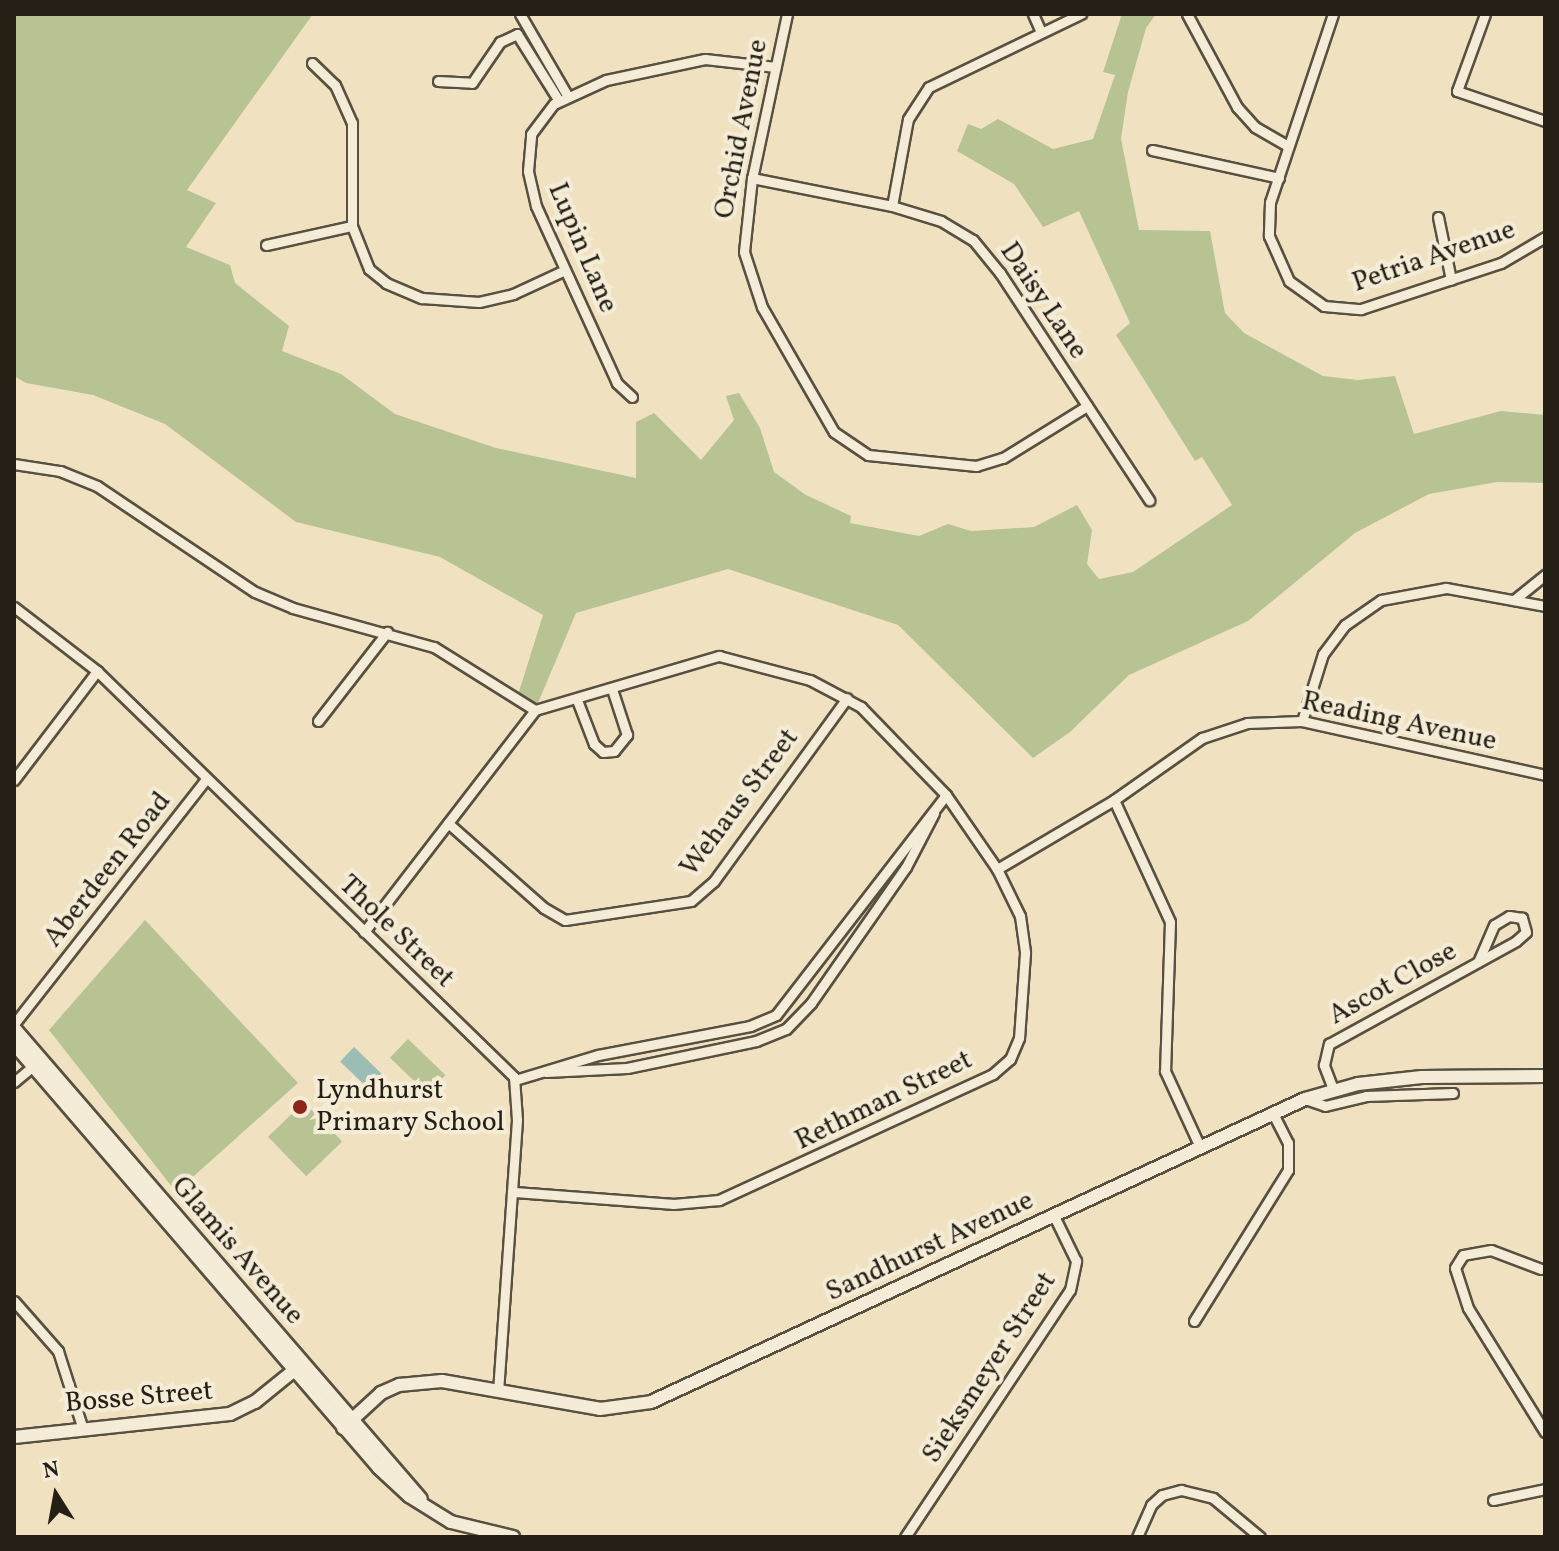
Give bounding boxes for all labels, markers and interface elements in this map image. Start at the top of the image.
street label: Orchid Avenue [708,36,776,222]
street label: Lupin Lane [540,178,624,318]
street label: Petria Avenue [1348,213,1520,301]
street label: Daisy Lane [991,236,1095,366]
street label: Reading Avenue [1299,685,1499,759]
street label: Wehaus Street [673,722,807,884]
street label: Aberdeen Road [37,786,179,954]
street label: Thole Street [331,869,461,995]
street label: Ascot Close [1323,935,1463,1033]
street label: Rethman Street [790,1044,978,1158]
place label: Lyndhurst Primary School [316,1074,505,1140]
marker: Lyndhurst Primary School [291,1098,309,1116]
street label: Glamis Avenue [164,1170,310,1332]
street label: Sandhurst Avenue [821,1184,1039,1310]
street label: Sieksmeyer Street [916,1266,1064,1470]
street label: Bosse Street [64,1375,214,1421]
text: N [41,1454,62,1488]
north arrow [16,1455,96,1535]

